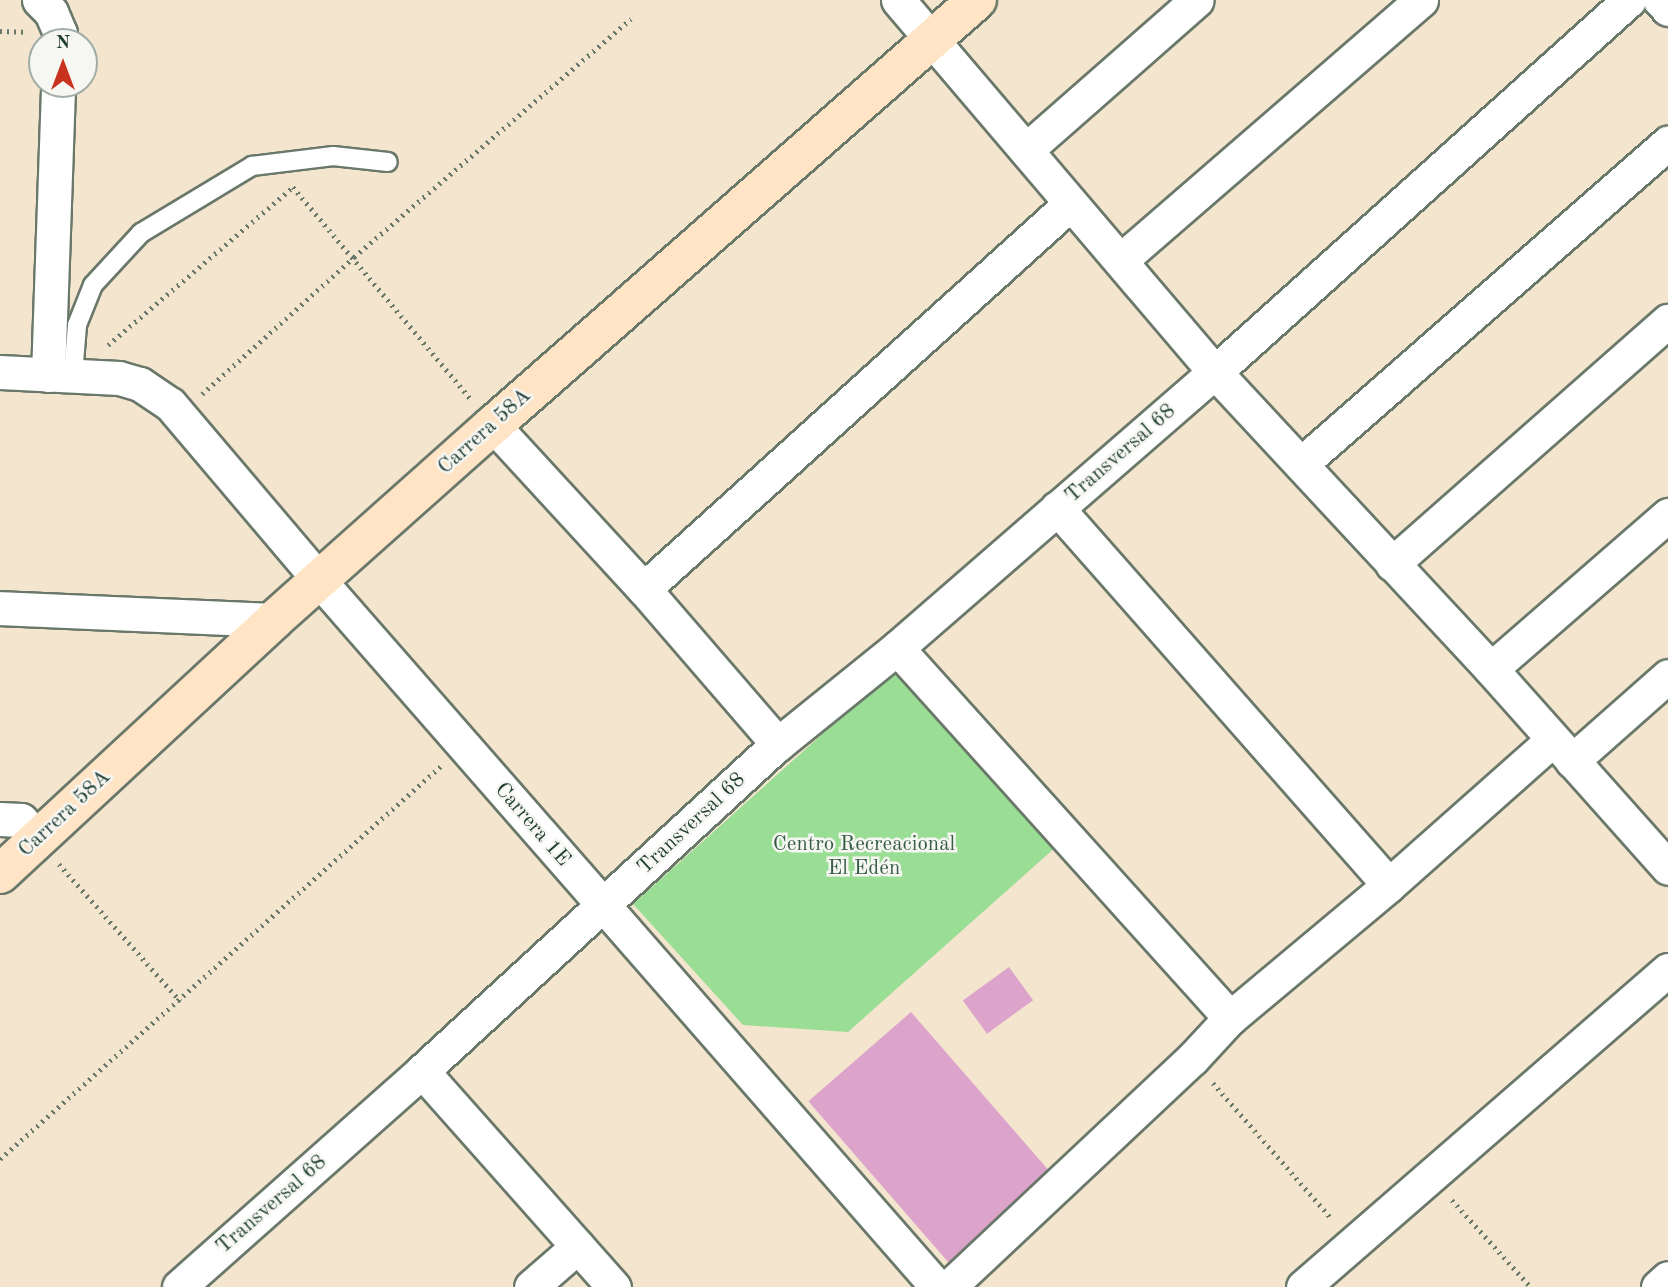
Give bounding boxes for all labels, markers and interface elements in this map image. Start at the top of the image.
north arrow [28,28,98,98]
text: N [56,34,70,53]
street label: Carrera 58A [433,384,537,480]
street label: Transversal 68 [1061,399,1181,509]
street label: Carrera 58A [14,765,116,863]
street label: Transversal 68 [633,768,751,880]
street label: Carrera 1E [489,778,575,872]
park label: Centro Recreacional El Edén [773,832,955,882]
street label: Transversal 68 [212,1150,332,1260]

